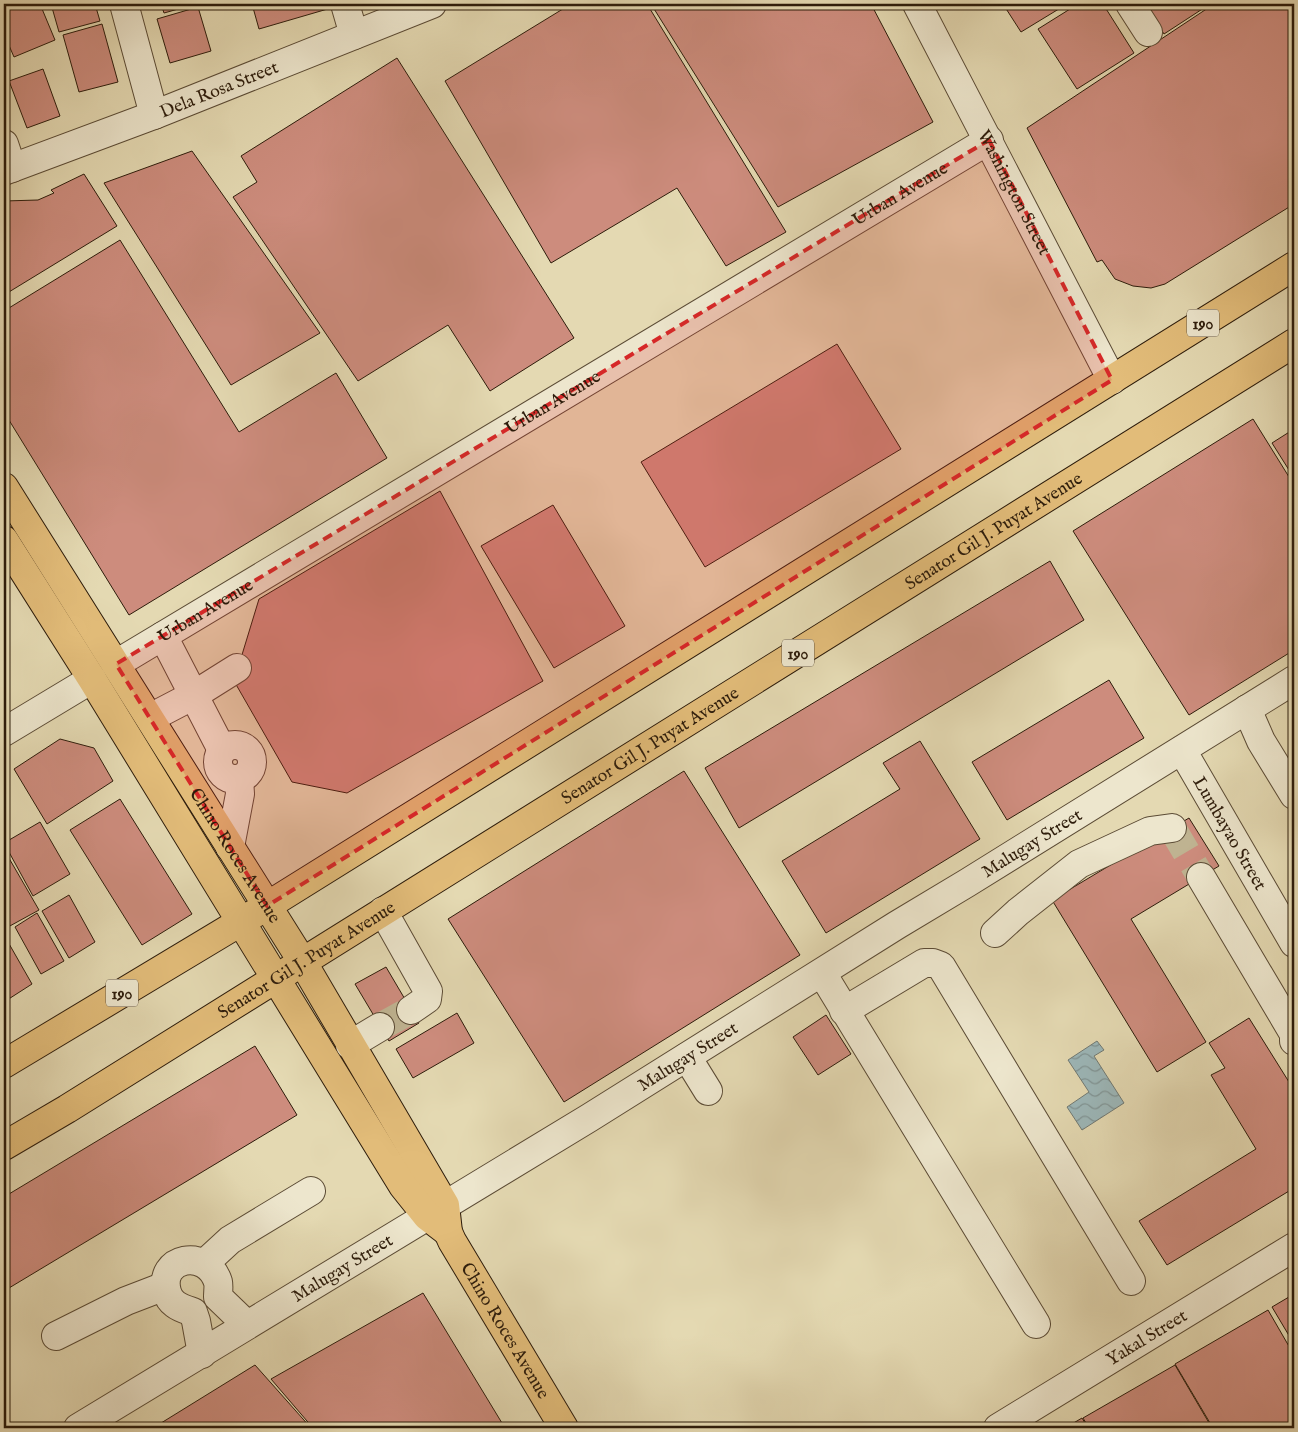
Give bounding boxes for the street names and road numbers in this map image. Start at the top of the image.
street label: Dela Rosa Street [157,57,282,124]
street label: Washington Street [971,126,1055,259]
street label: Urban Avenue [848,157,952,232]
road number: 190 [1187,309,1219,336]
street label: Urban Avenue [501,366,605,441]
street label: Senator Gil J. Puyat Avenue [901,468,1087,596]
street label: Urban Avenue [154,574,258,649]
road number: 190 [782,640,814,666]
street label: Senator Gil J. Puyat Avenue [557,682,744,811]
street label: Lumbayao Street [1187,773,1271,895]
street label: Chino Roces Avenue [183,784,285,928]
street label: Malugay Street [978,804,1087,884]
street label: Senator Gil J. Puyat Avenue [214,897,400,1025]
road number: 190 [106,980,138,1006]
street label: Malugay Street [634,1018,743,1097]
street label: Malugay Street [288,1230,398,1308]
street label: Chino Roces Avenue [455,1259,554,1404]
street label: Yakal Street [1103,1305,1192,1372]

